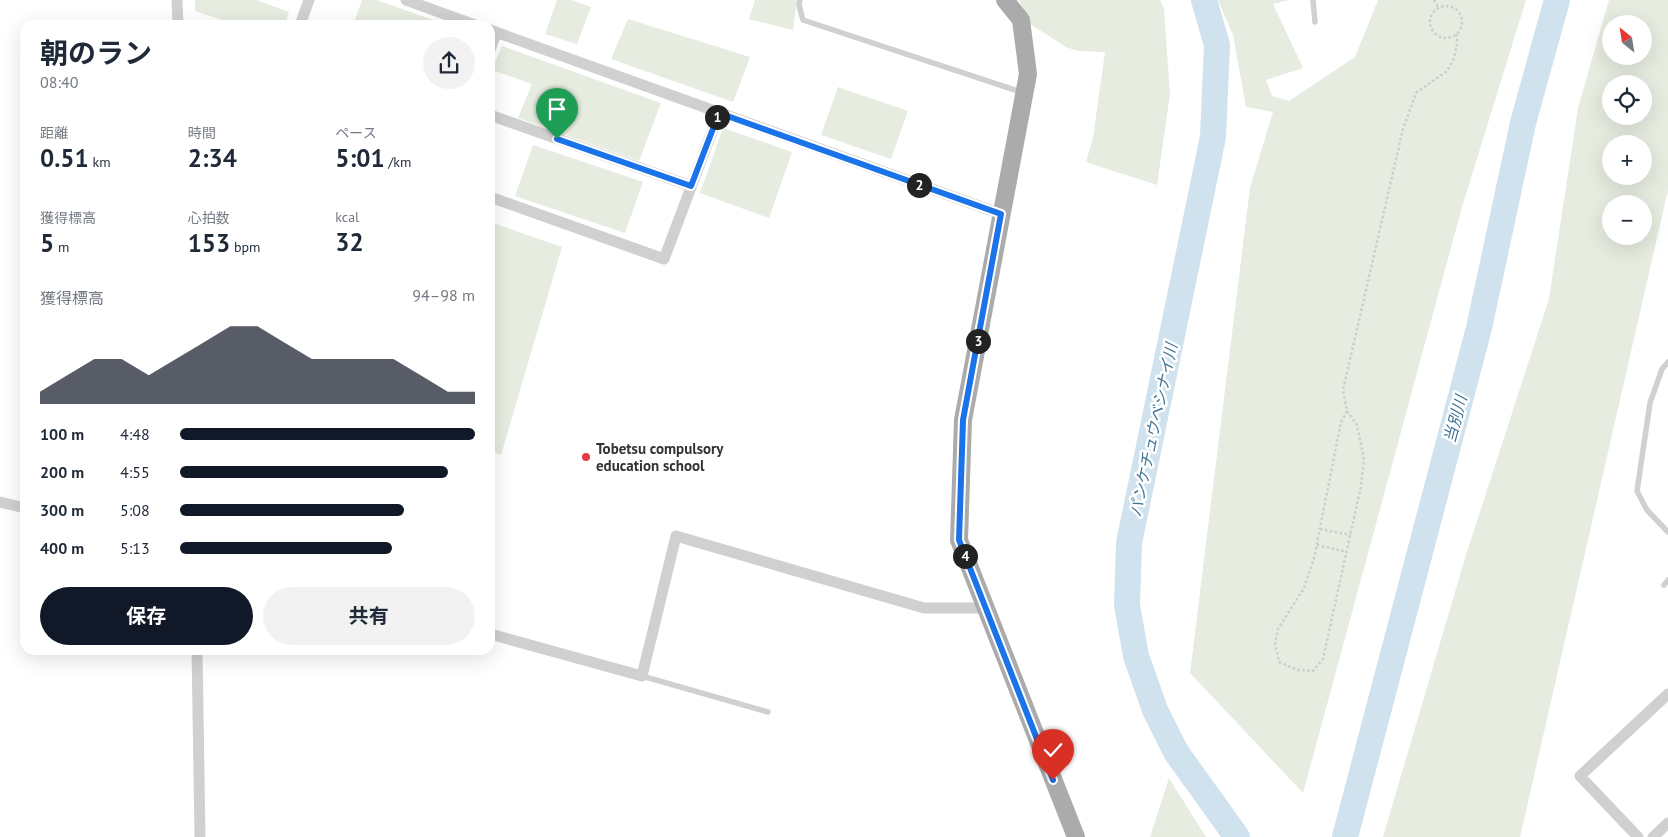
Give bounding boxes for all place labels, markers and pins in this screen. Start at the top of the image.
pin [536,88,578,139]
pin: 1 [704,104,730,130]
pin: 2 [906,172,932,198]
pin: 3 [966,328,990,354]
place label: Tobetsu compulsory education school [596,439,724,475]
marker: Tobetsu compulsory education school [580,451,592,463]
pin: 4 [952,544,978,568]
pin [1032,729,1074,780]

